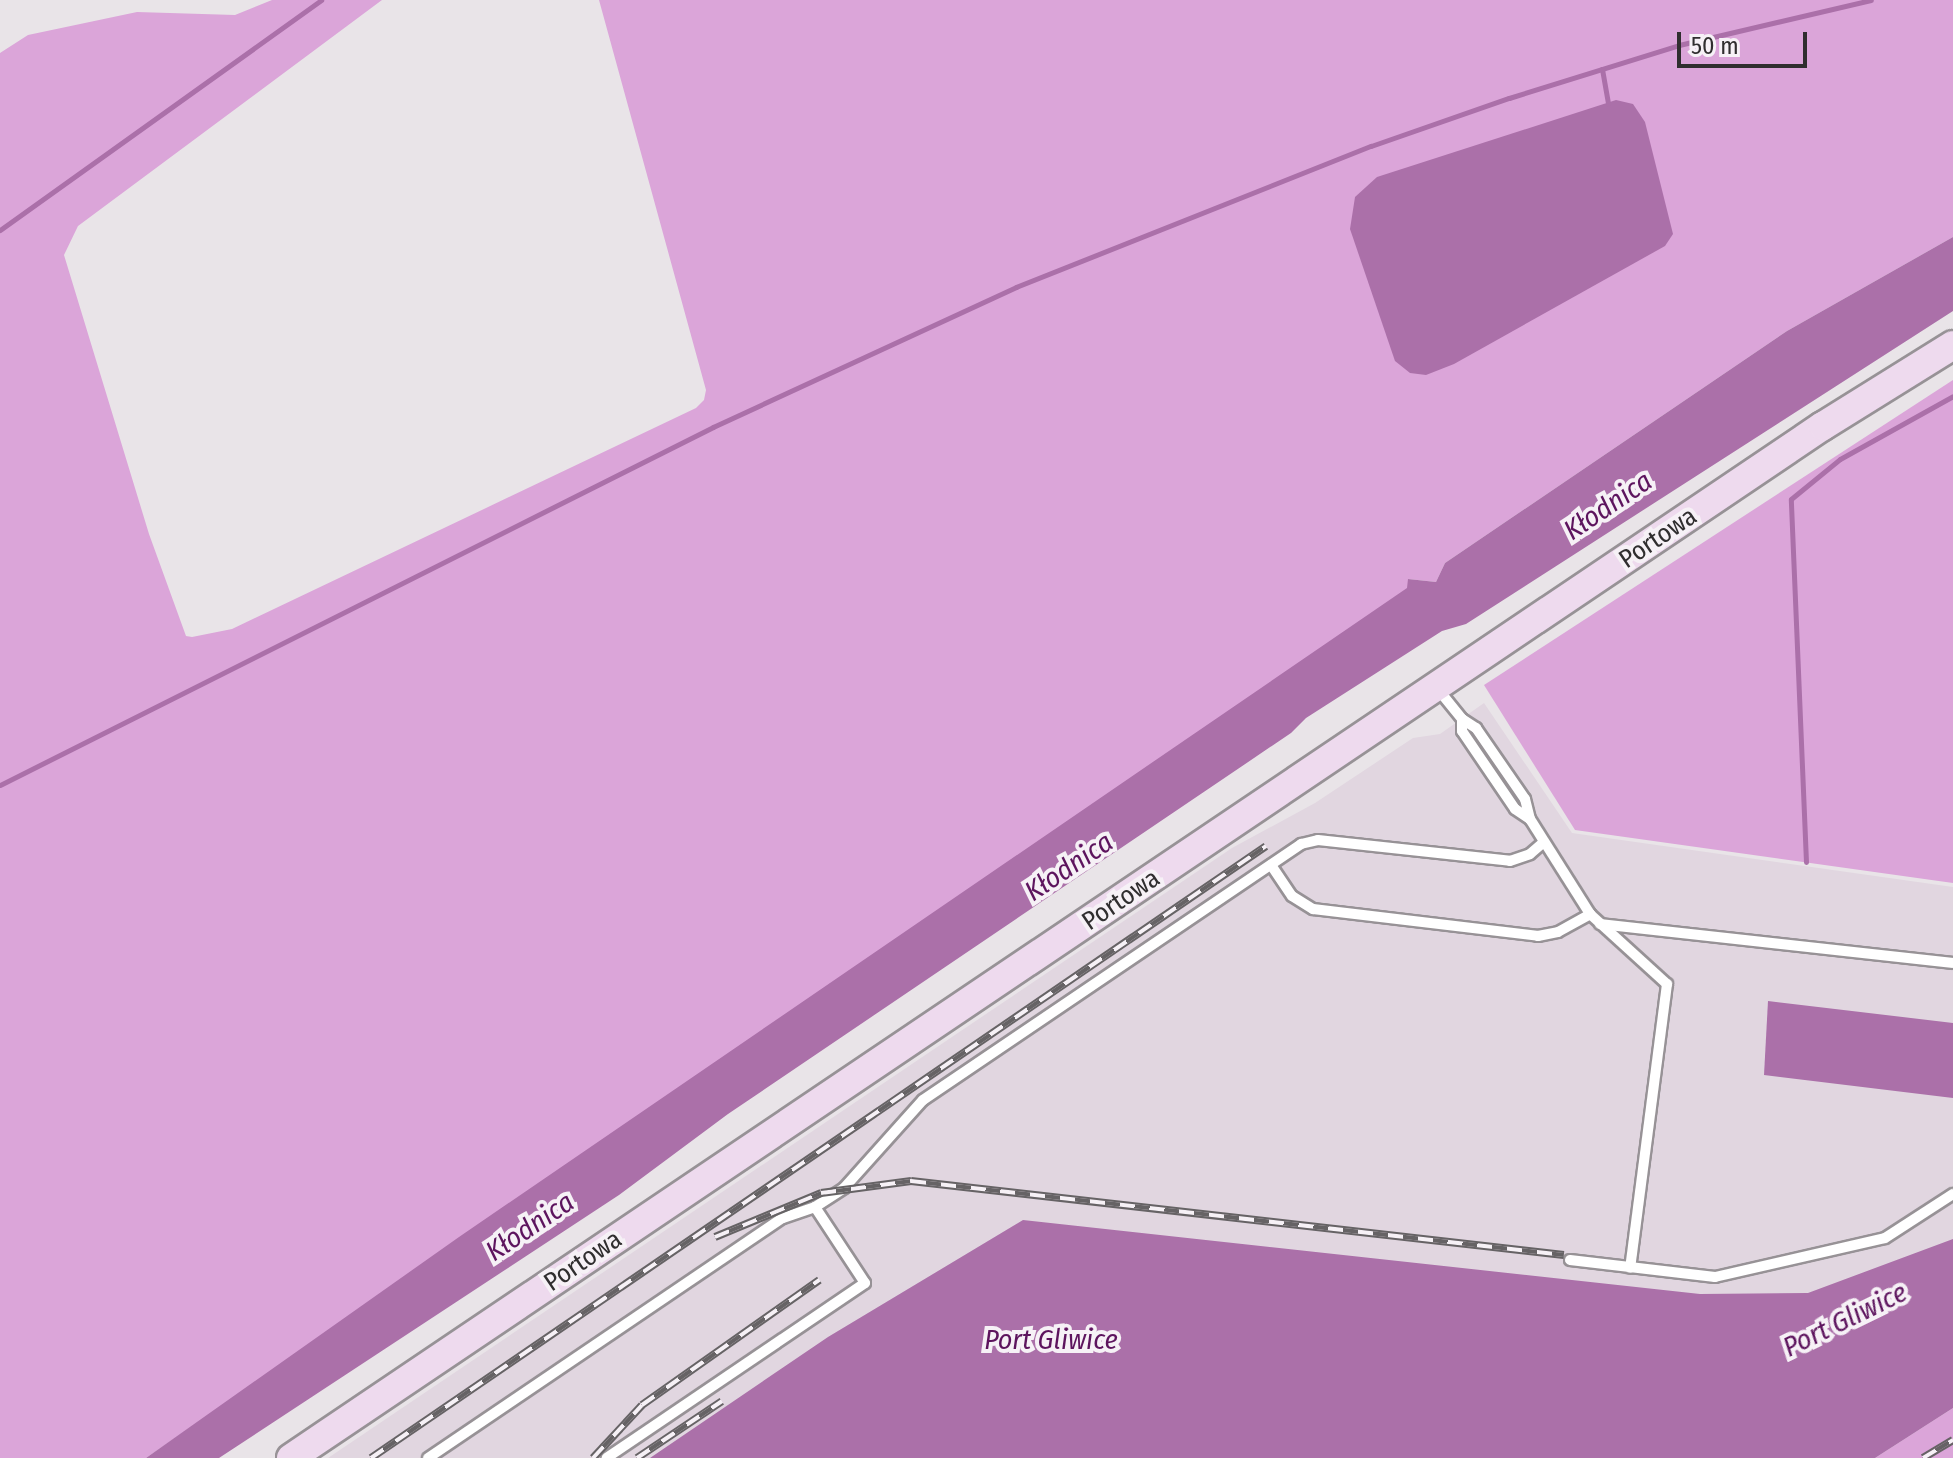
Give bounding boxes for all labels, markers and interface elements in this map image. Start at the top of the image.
scale bar [1681,16,1811,66]
text: 50 m [1691,32,1739,60]
water label: Kłodnica [1558,464,1658,548]
street label: Portowa [1613,501,1703,575]
water label: Kłodnica [1019,825,1119,909]
street label: Portowa [1076,863,1166,937]
water label: Kłodnica [480,1185,580,1269]
street label: Portowa [538,1224,628,1298]
water label: Port Gliwice [1778,1276,1912,1364]
water label: Port Gliwice [984,1323,1118,1357]

